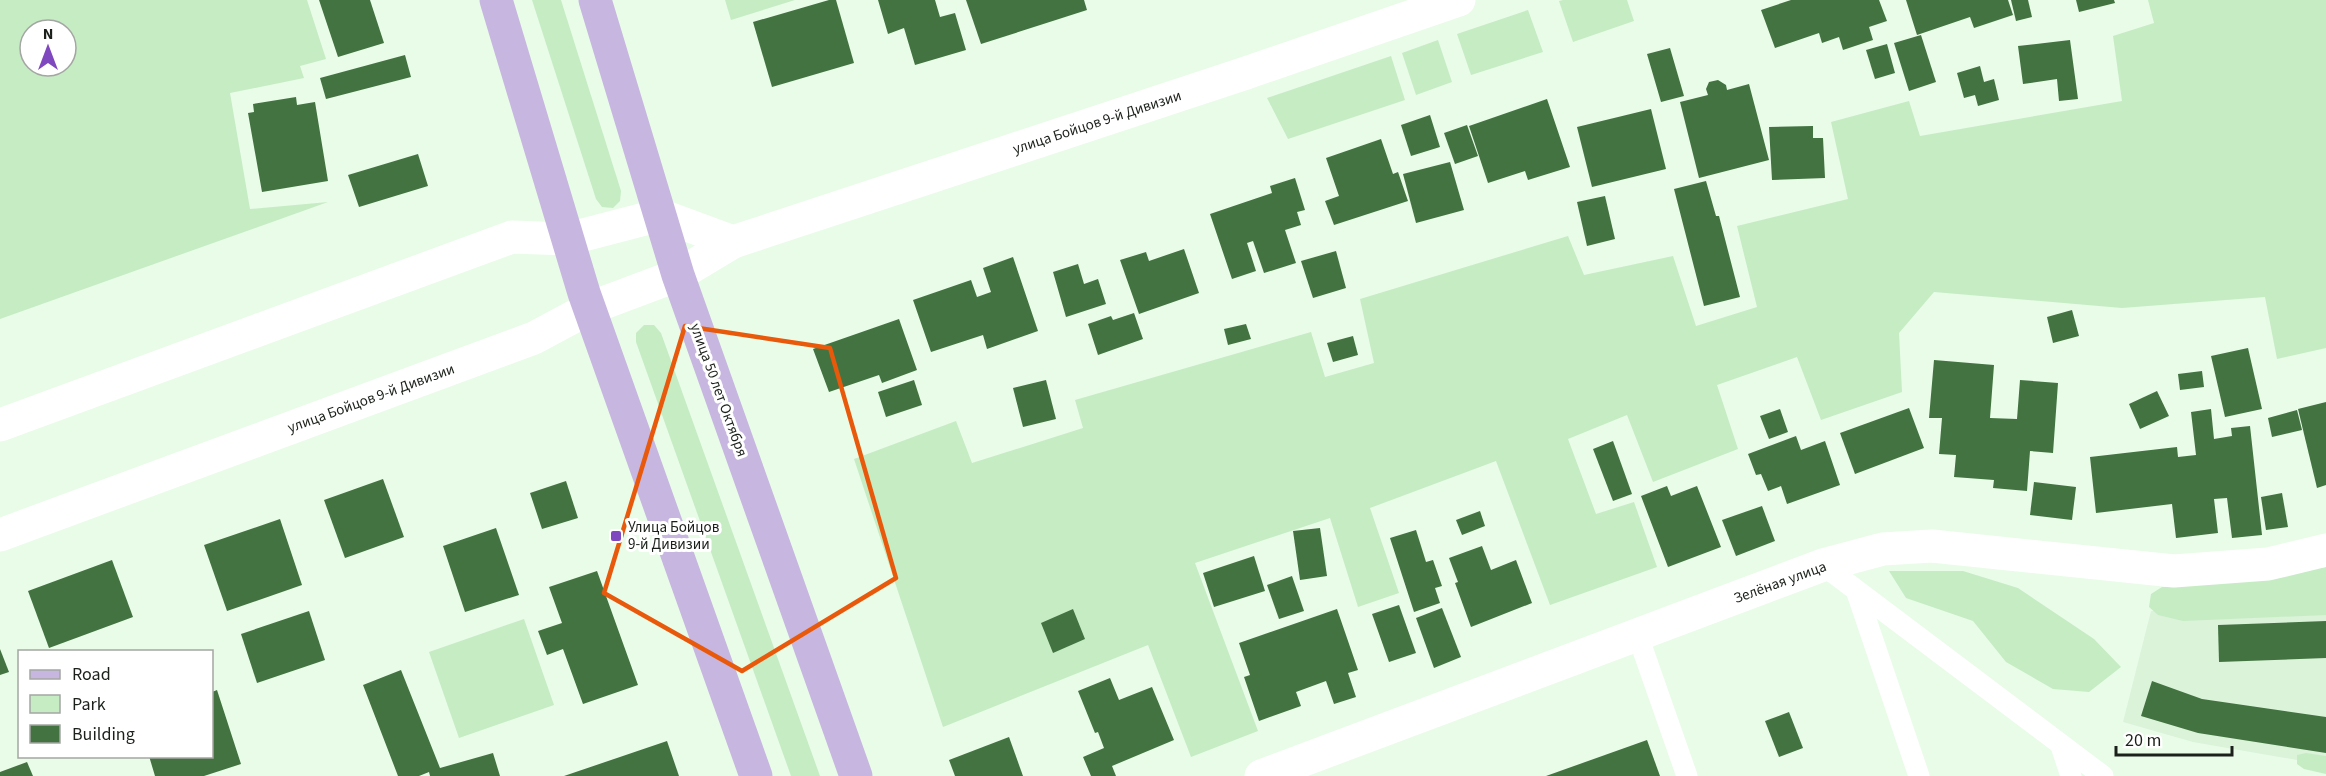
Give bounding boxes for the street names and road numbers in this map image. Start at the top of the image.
street label: улица Бойцов 9-й Дивизии [1010,85,1184,160]
street label: улица 50 лет Октября [685,320,752,460]
street label: улица Бойцов 9-й Дивизии [285,358,458,439]
street label: Зелёная улица [1731,556,1829,609]

